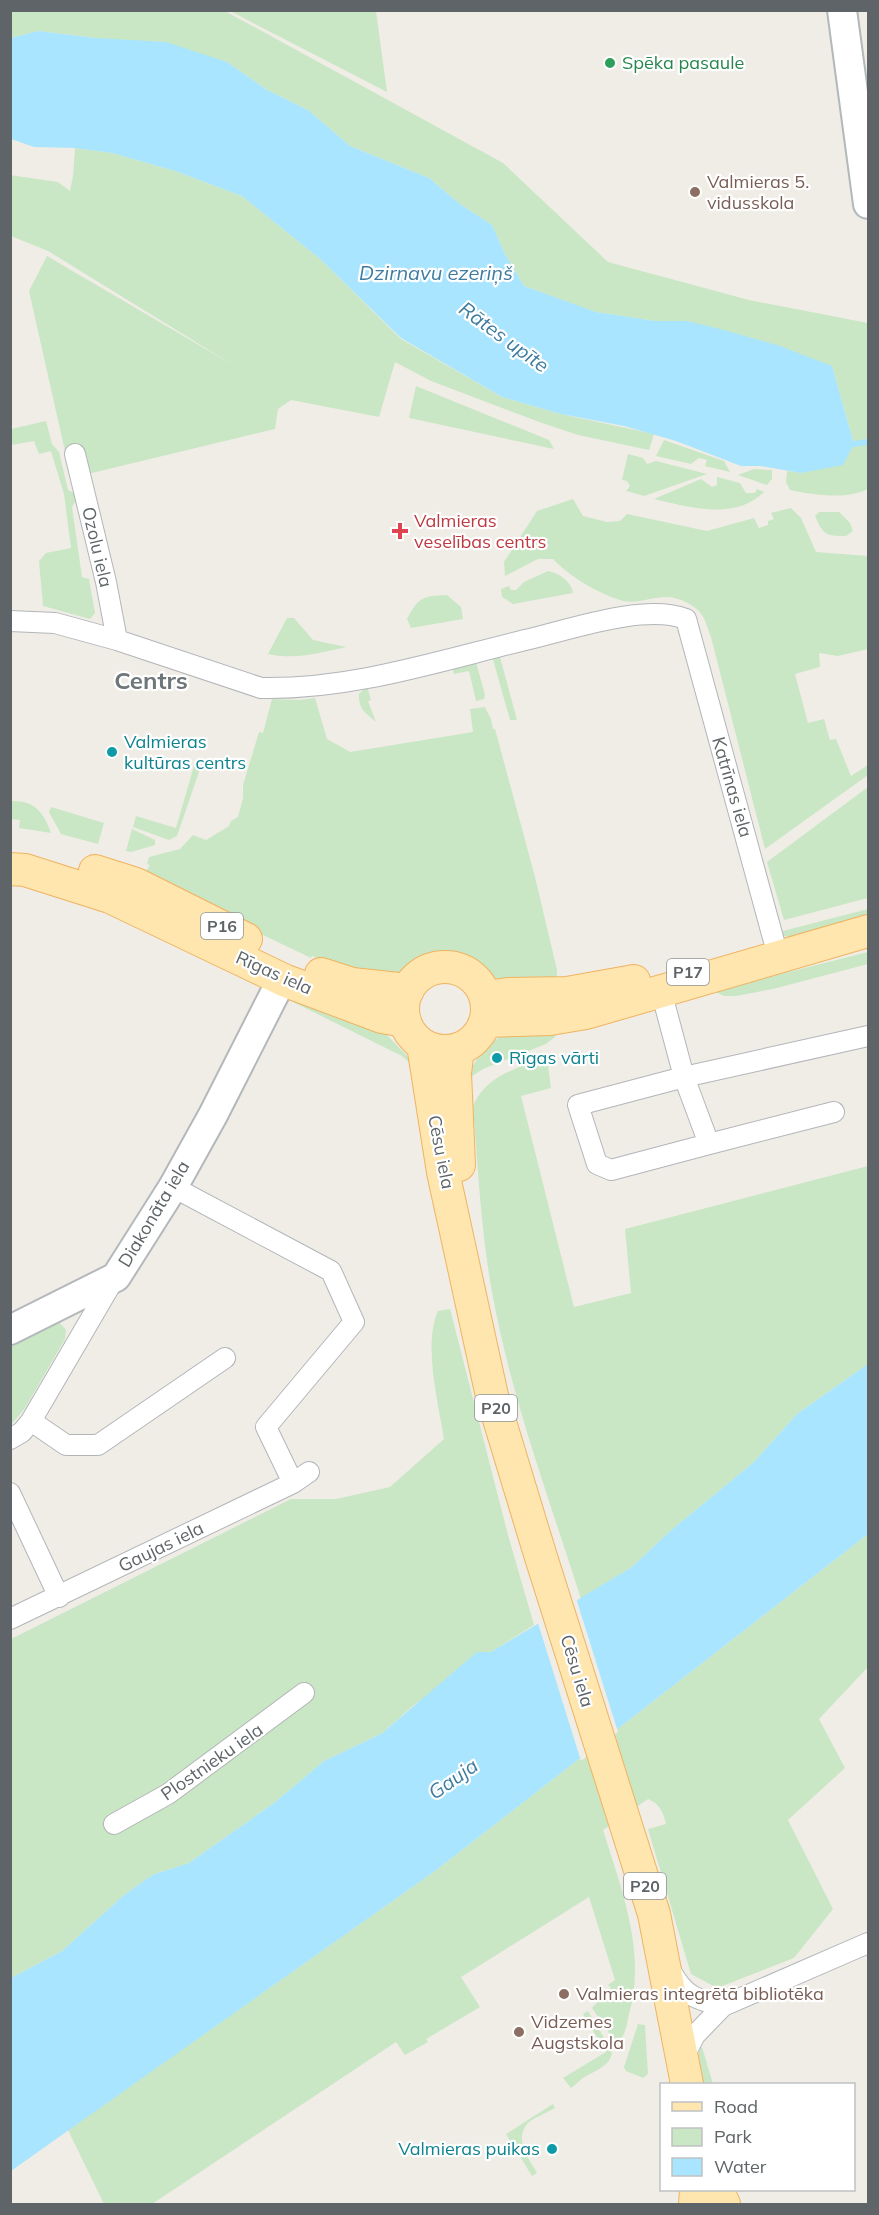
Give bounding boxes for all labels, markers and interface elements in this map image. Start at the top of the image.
place label: Spēka pasaule [622,51,744,74]
marker: Spēka pasaule [603,56,617,70]
place label: Valmieras 5. vidusskola [707,170,809,214]
marker: Valmieras 5. vidusskola [688,185,702,199]
water label: Dzirnavu ezeriņš [359,260,513,286]
water label: Rātes upīte [455,296,554,378]
street label: Ozolu iela [77,504,118,589]
place label: Valmieras veselības centrs [414,509,547,553]
marker: Valmieras veselības centrs [391,522,409,540]
district label: Centrs [114,665,188,695]
place label: Valmieras kultūras centrs [124,730,246,774]
street label: Katrīnas iela [707,734,758,840]
marker: Valmieras kultūras centrs [105,745,119,759]
road number: P16 [201,913,243,939]
street label: Rīgas iela [232,946,316,1000]
road number: P17 [667,959,709,985]
place label: Rīgas vārti [509,1046,599,1069]
marker: Rīgas vārti [490,1051,504,1065]
street label: Cēsu iela [423,1113,460,1191]
street label: Diakonāta iela [113,1156,194,1271]
road number: P20 [475,1395,517,1421]
street label: Gaujas iela [114,1516,207,1577]
street label: Cēsu iela [556,1632,599,1710]
street label: Plostnieku iela [156,1718,267,1805]
water label: Gauja [423,1753,482,1805]
road number: P20 [624,1873,666,1899]
place label: Valmieras integrētā bibliotēka [576,1982,824,2005]
marker: Valmieras integrētā bibliotēka [557,1987,571,2001]
place label: Vidzemes Augstskola [531,2010,624,2054]
marker: Vidzemes Augstskola [512,2025,526,2039]
legend [660,2083,855,2191]
text: Road [714,2095,758,2118]
text: Park [714,2125,753,2148]
place label: Valmieras puikas [398,2137,540,2160]
marker: Valmieras puikas [545,2142,559,2156]
text: Water [714,2155,767,2178]

